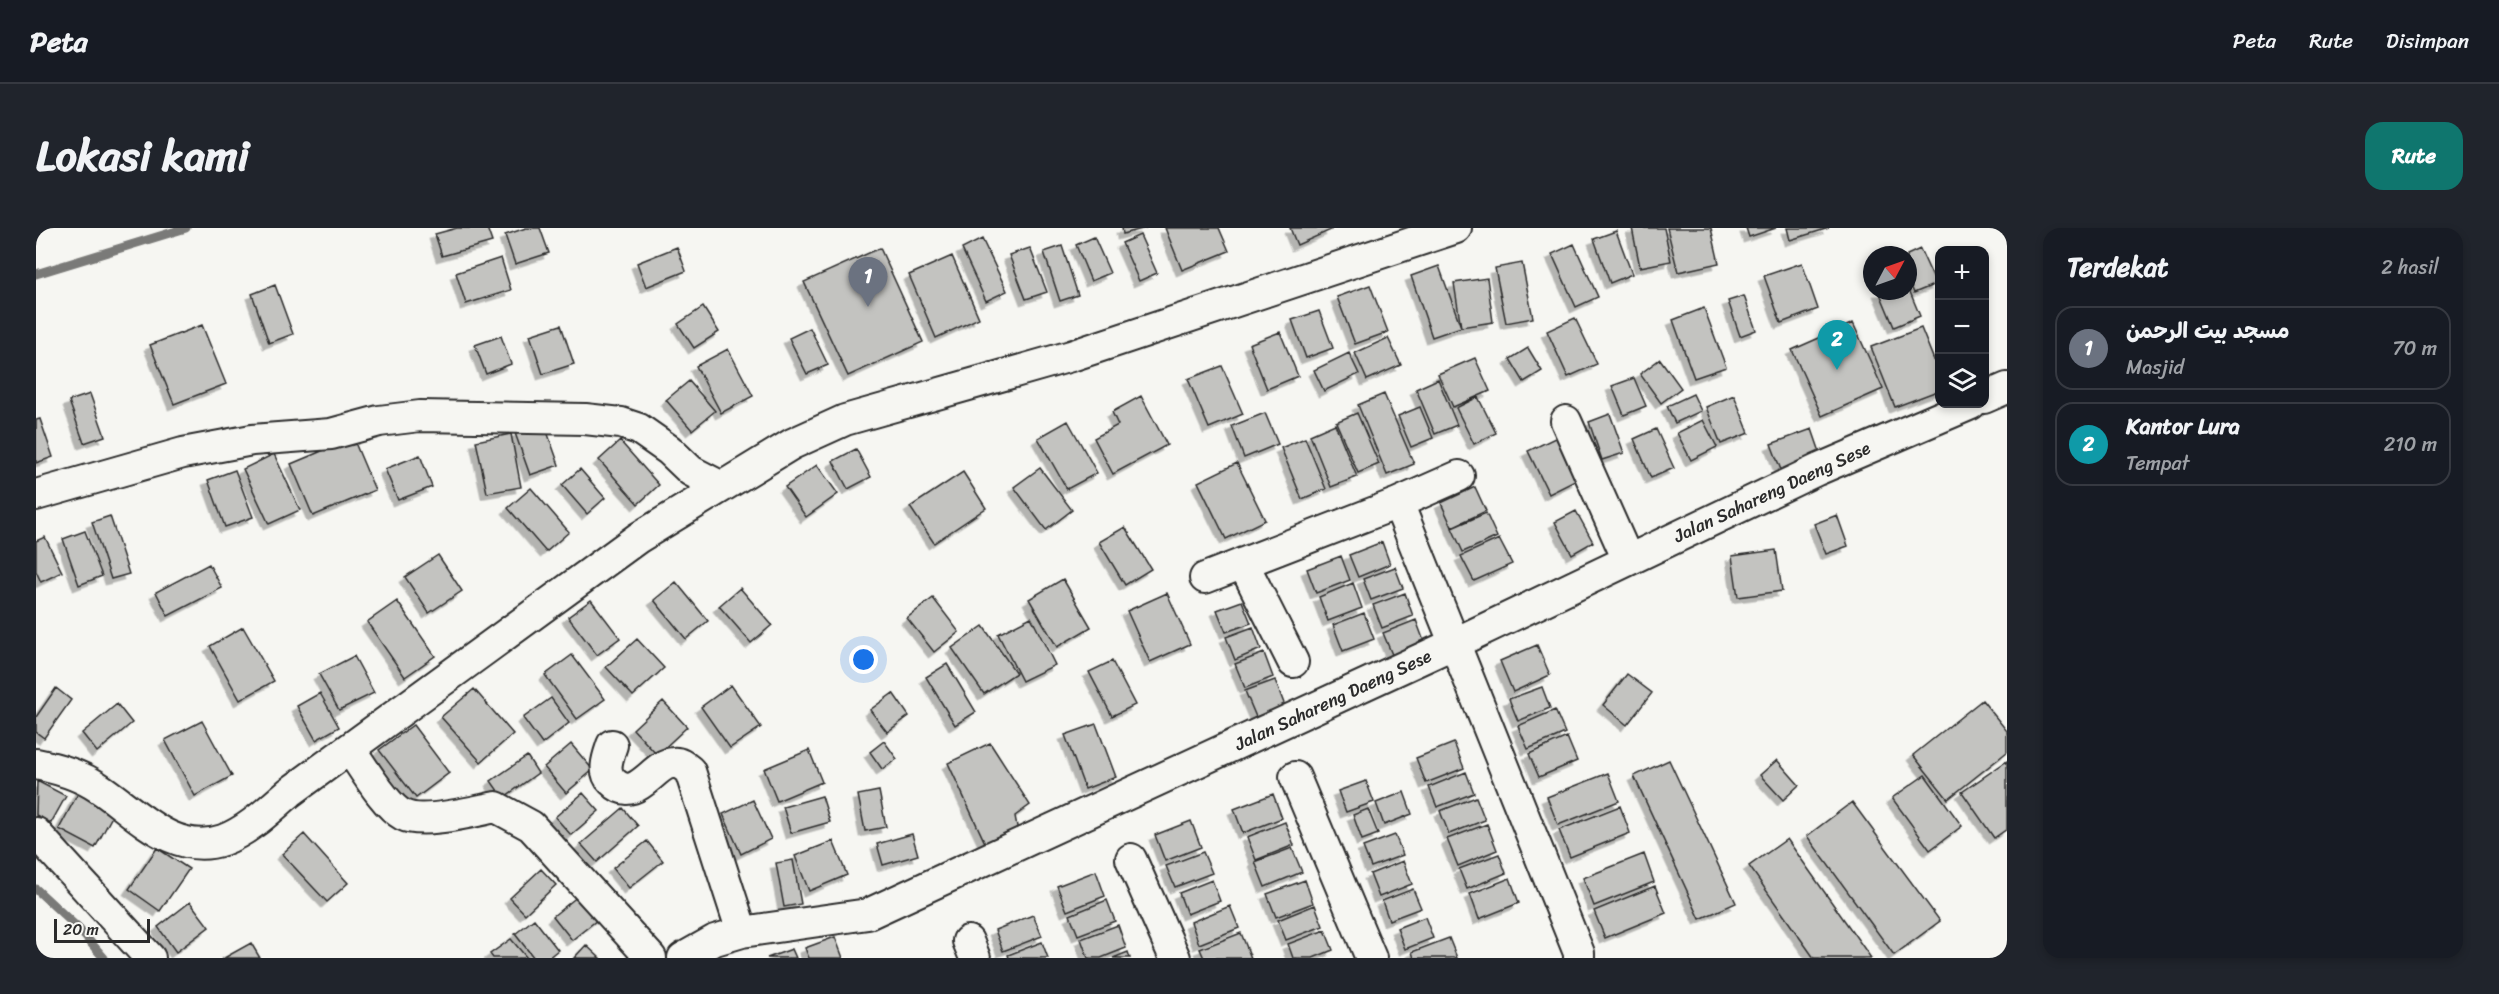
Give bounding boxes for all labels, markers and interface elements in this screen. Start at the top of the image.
text: Peta [30,17,88,66]
text: Peta [2233,22,2276,60]
text: Rute [2309,22,2353,60]
text: Disimpan [2386,22,2469,60]
text: Lokasi kami [36,119,249,193]
button: Rute [2365,122,2463,190]
text: Terdekat [2067,244,2168,290]
north arrow [1863,246,1917,300]
map controls [1935,246,1989,408]
button: + [1935,246,1989,300]
text: 2 hasil [2381,250,2439,285]
pin: 1 [848,257,888,307]
button: − [1935,300,1989,354]
text: مسجد بيت الرحمن [2126,311,2290,350]
pin: 2 [1818,320,1856,370]
text: 1 [2084,331,2093,366]
text: 70 m [2392,331,2437,366]
text: Masjid [2126,350,2184,385]
button: layers [1935,354,1989,408]
text: Kantor Lura [2126,407,2240,446]
text: 2 [2083,427,2094,462]
text: 210 m [2384,427,2437,462]
street label: Jalan Sahareng Daeng Sese [1667,432,1876,552]
text: Tempat [2126,446,2190,481]
street label: Jalan Sahareng Daeng Sese [1228,640,1437,760]
your location [849,645,878,674]
text: 20 m [63,915,99,944]
scale bar [54,916,150,944]

